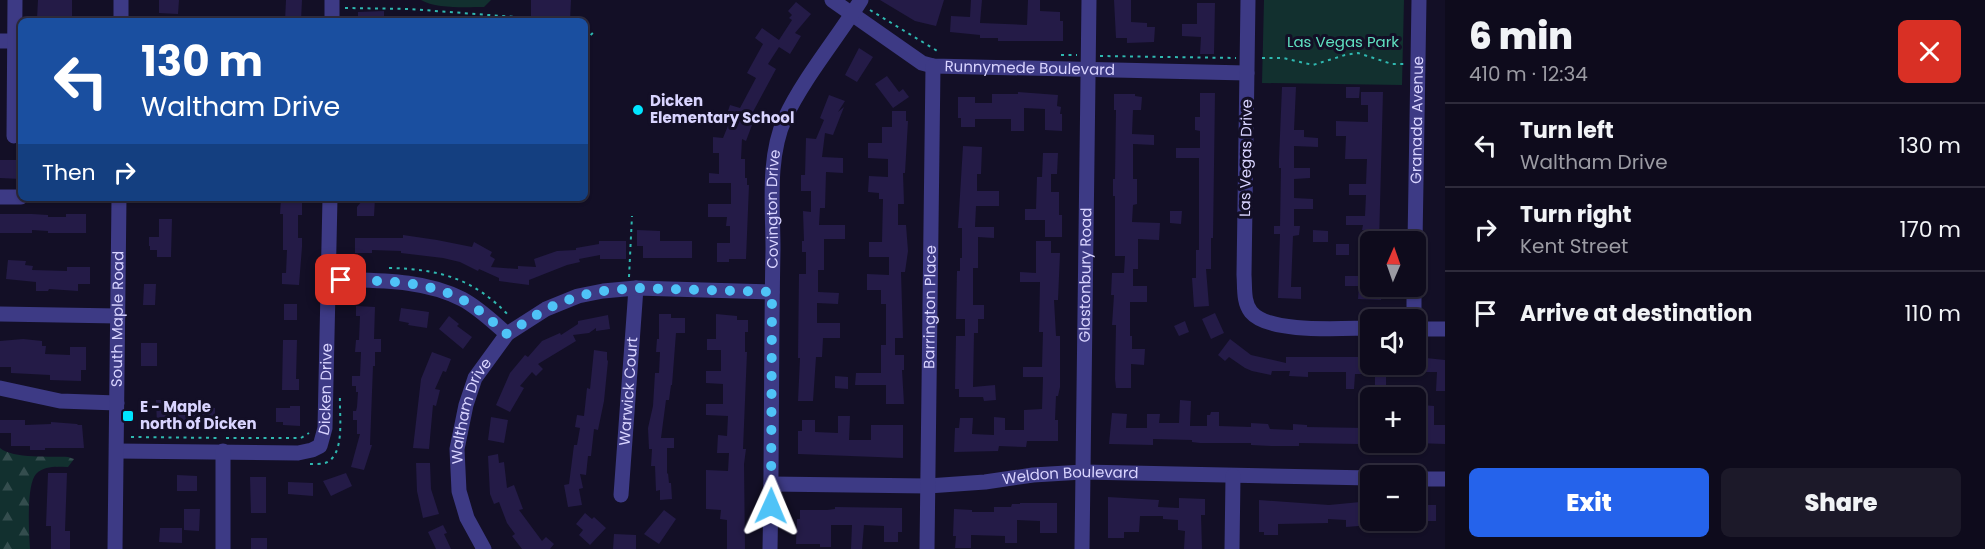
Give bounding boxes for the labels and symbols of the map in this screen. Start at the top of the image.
park label: Las Vegas Park [1287,31,1399,52]
street label: Runnymede Boulevard [944,55,1115,80]
street label: Granada Avenue [1405,56,1428,184]
place label: Dicken Elementary School [650,90,794,128]
street label: Las Vegas Drive [1234,99,1257,217]
marker: Dicken Elementary School [631,103,645,117]
street label: Covington Drive [761,148,785,269]
street label: Glastonbury Road [1074,207,1096,343]
north arrow [1360,231,1426,297]
street label: Barrington Place [918,245,941,369]
street label: South Maple Road [106,251,128,387]
pin [315,254,366,305]
street label: Warwick Court [614,336,642,446]
street label: Dicken Drive [313,343,337,437]
street label: Waltham Drive [446,353,496,464]
place label: E - Maple north of Dicken [140,396,257,434]
marker: E - Maple north of Dicken [121,409,135,423]
street label: Weldon Boulevard [1001,461,1139,489]
position arrow [739,474,803,538]

